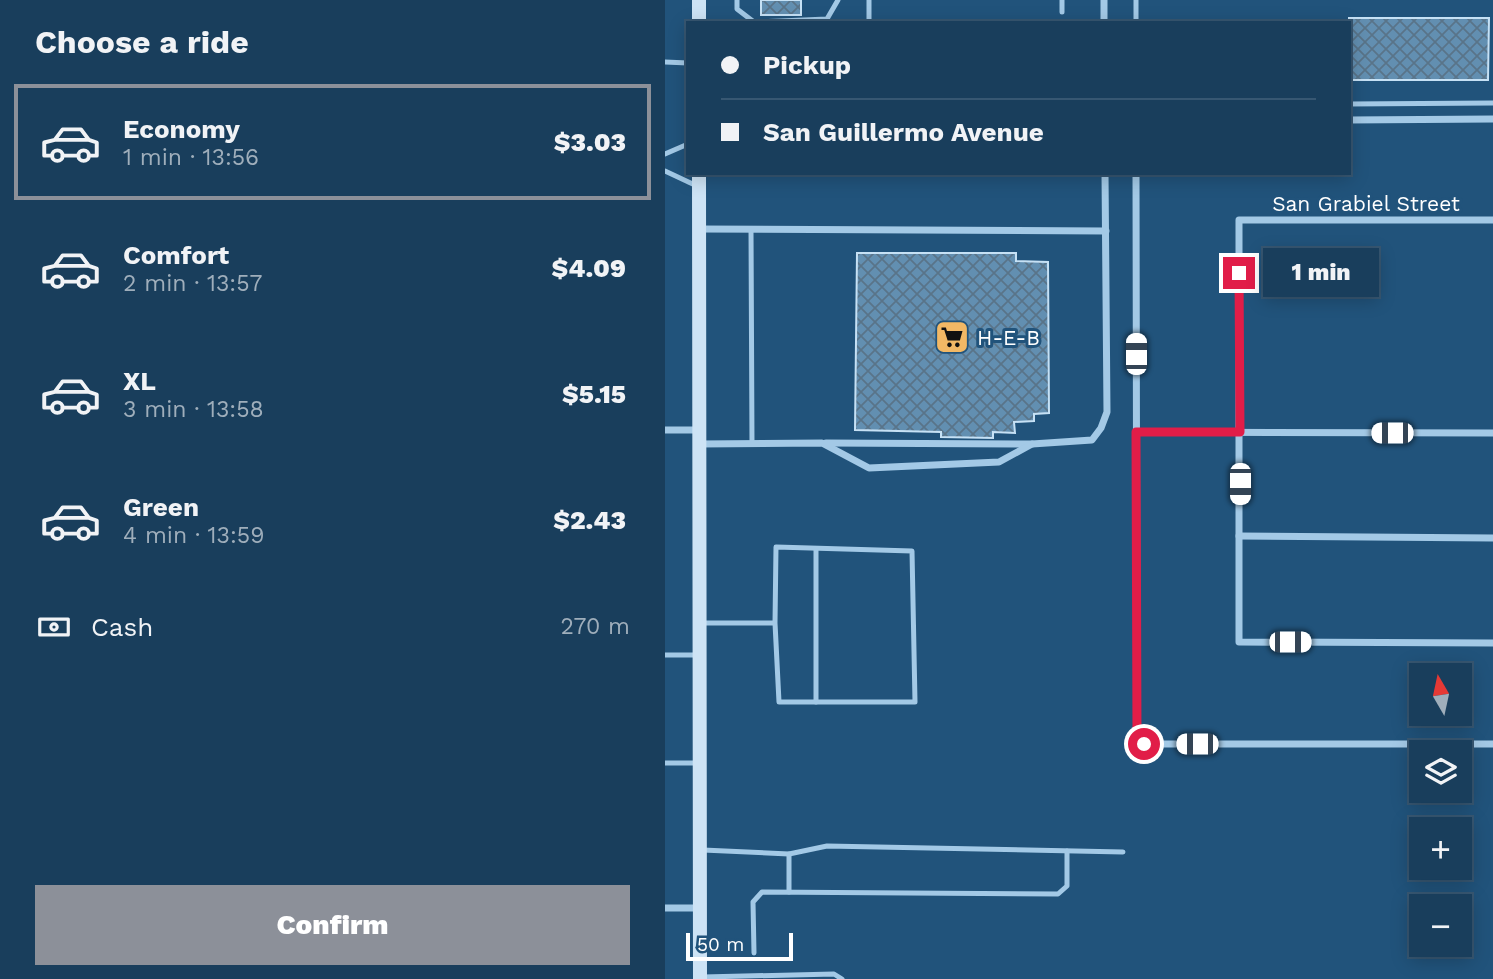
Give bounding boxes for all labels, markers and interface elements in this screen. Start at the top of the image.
text: Choose a ride [35,23,249,61]
text: Pickup [763,50,851,80]
icon: car [39,111,102,174]
text: Economy [123,114,240,144]
text: San Guillermo Avenue [763,117,1044,147]
text: $3.03 [554,127,626,157]
text: 1 min · 13:56 [123,144,259,171]
street label: San Grabiel Street [1272,191,1460,216]
icon: car [39,237,102,300]
text: Comfort [123,240,229,270]
callout: 1 min [1263,248,1379,298]
text: $4.09 [551,253,626,283]
route end [1223,257,1255,289]
text: 1 min [1291,259,1351,286]
text: 2 min · 13:57 [123,270,262,297]
supermarket icon: H-E-B [933,318,971,356]
place label: H-E-B [977,325,1040,350]
car [1126,333,1147,375]
icon: car [39,363,102,426]
text: XL [123,366,156,396]
text: $5.15 [562,379,626,409]
text: 3 min · 13:58 [123,396,264,423]
car [1372,423,1414,444]
car [1230,463,1251,505]
icon: car [39,489,102,552]
text: Green [123,492,199,522]
text: $2.43 [553,505,626,535]
text: 4 min · 13:59 [123,522,264,549]
icon: cash [35,608,73,646]
text: Cash [91,612,153,642]
text: 270 m [561,613,630,640]
car [1270,632,1312,653]
north arrow [1409,663,1472,726]
map controls [1409,663,1472,957]
route start [1128,728,1160,760]
car [1177,734,1219,755]
button: layers [1409,740,1472,803]
button: + [1409,817,1472,880]
button: Confirm [35,885,630,965]
button: − [1409,894,1472,957]
scale bar [686,930,793,962]
text: 50 m [697,933,744,956]

